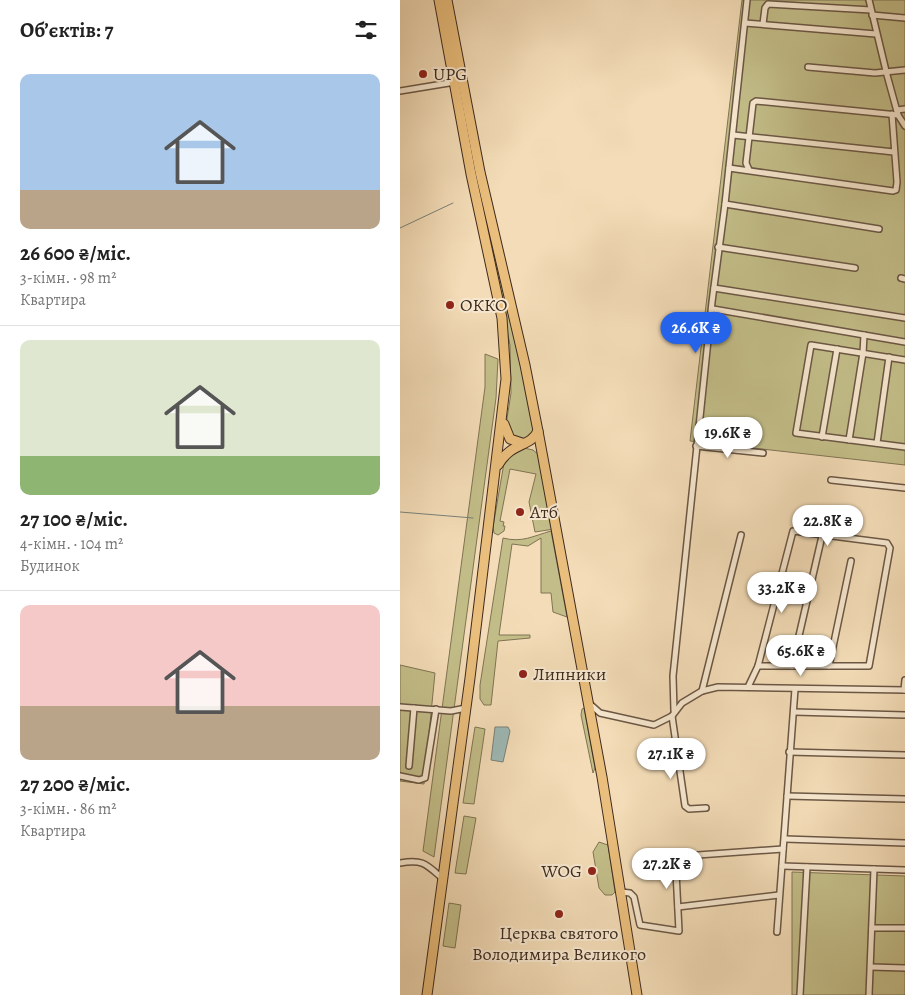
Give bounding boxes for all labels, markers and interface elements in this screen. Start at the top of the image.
text: Об’єктів: 7 [20,16,113,44]
icon: filters [352,16,380,44]
place label: UPG [433,62,467,86]
marker: UPG [417,68,429,80]
icon: home [155,107,245,197]
text: 26 600 ₴/міс. [20,239,131,267]
text: 3-кімн. · 98 m² [20,267,116,289]
text: Квартира [20,289,86,311]
place label: ОККО [460,293,508,317]
marker: ОККО [444,299,456,311]
pin: 26.6K ₴ [650,312,742,354]
text: 26.6K ₴ [672,317,720,339]
icon: home [155,372,245,462]
pin: 19.6K ₴ [682,416,774,459]
text: 19.6K ₴ [705,422,751,444]
place label: Атб [529,500,558,524]
pin: 22.8K ₴ [782,504,874,547]
text: 27 100 ₴/міс. [20,505,128,533]
marker: Атб [514,506,526,518]
text: 22.8K ₴ [803,510,853,532]
text: 4-кімн. · 104 m² [20,533,123,555]
text: Будинок [20,555,80,577]
pin: 33.2K ₴ [736,572,828,614]
text: 33.2K ₴ [758,577,806,599]
pin: 65.6K ₴ [755,634,847,677]
icon: home [155,637,245,727]
text: 65.6K ₴ [777,640,825,662]
place label: Липники [533,662,606,686]
marker: Липники [517,668,529,680]
pin: 27.1K ₴ [625,738,717,780]
text: 27.1K ₴ [648,743,694,765]
text: 27 200 ₴/міс. [20,770,131,798]
text: 3-кімн. · 86 m² [20,798,117,820]
text: Квартира [20,820,86,842]
pin: 27.2K ₴ [621,848,713,890]
text: 27.2K ₴ [643,853,691,875]
place label: WOG [540,859,582,883]
marker: WOG [586,865,598,877]
marker: Церква святого Володимира Великого [553,908,565,920]
place label: Церква святого Володимира Великого [472,921,646,966]

